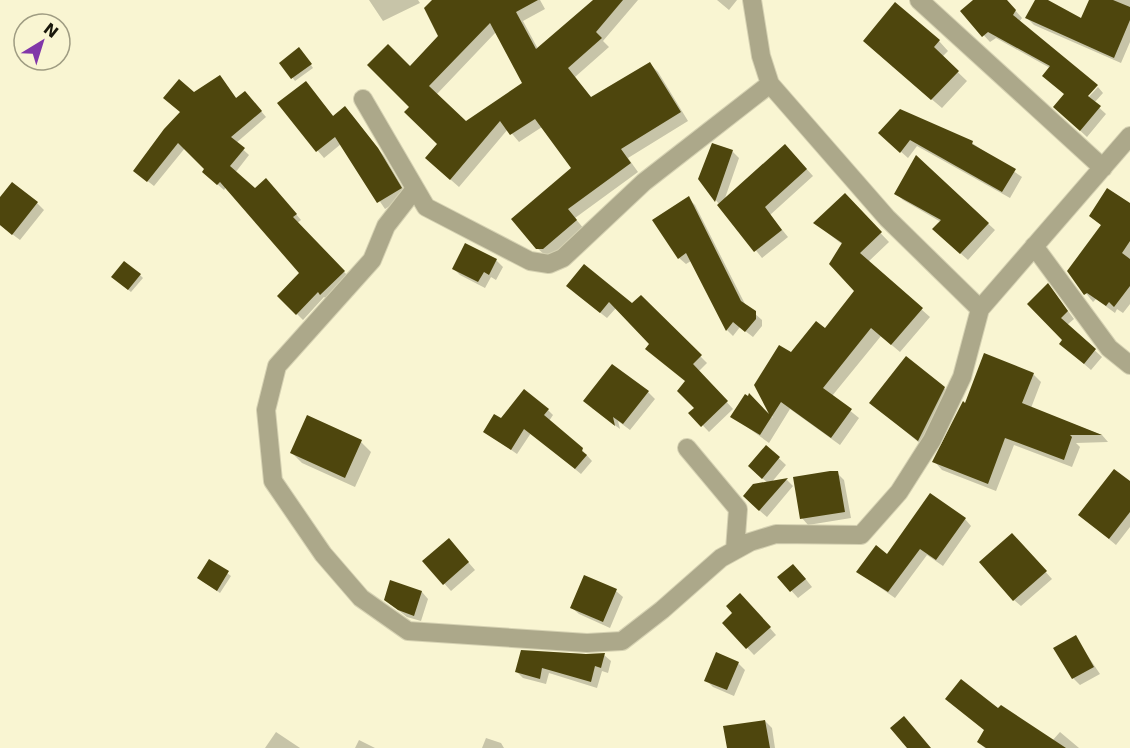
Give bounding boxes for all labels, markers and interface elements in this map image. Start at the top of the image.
north arrow [12,12,72,72]
text: N [40,19,62,42]

